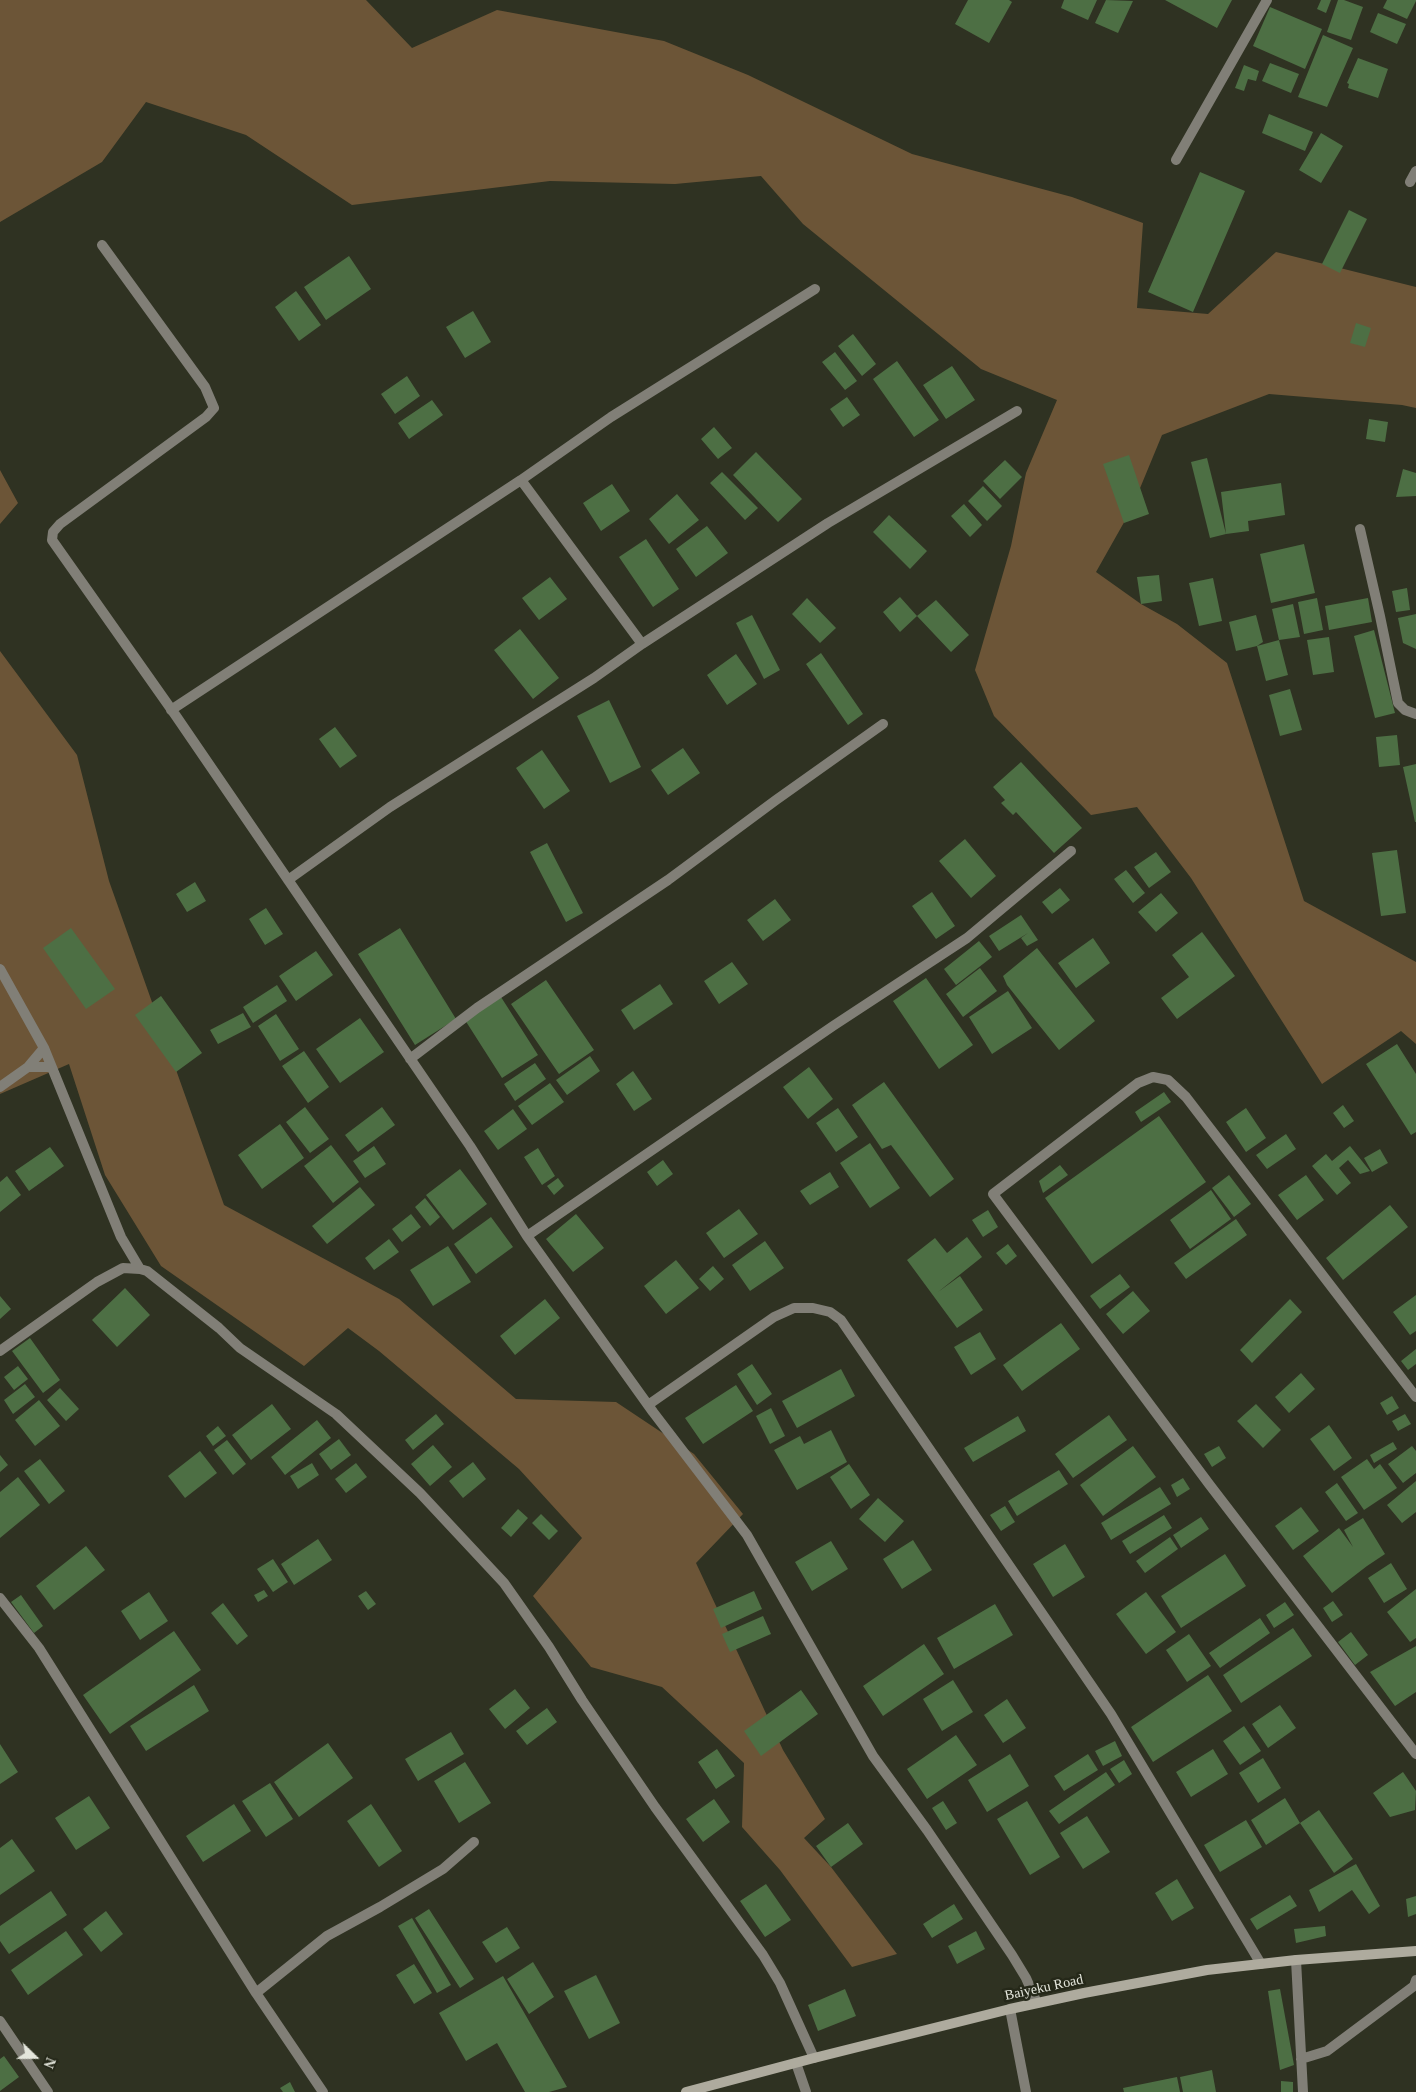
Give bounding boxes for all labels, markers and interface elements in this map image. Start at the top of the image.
street label: Baiyeku Road [1003,1971,1085,2005]
north arrow [10,2032,60,2082]
text: N [41,2055,58,2070]

